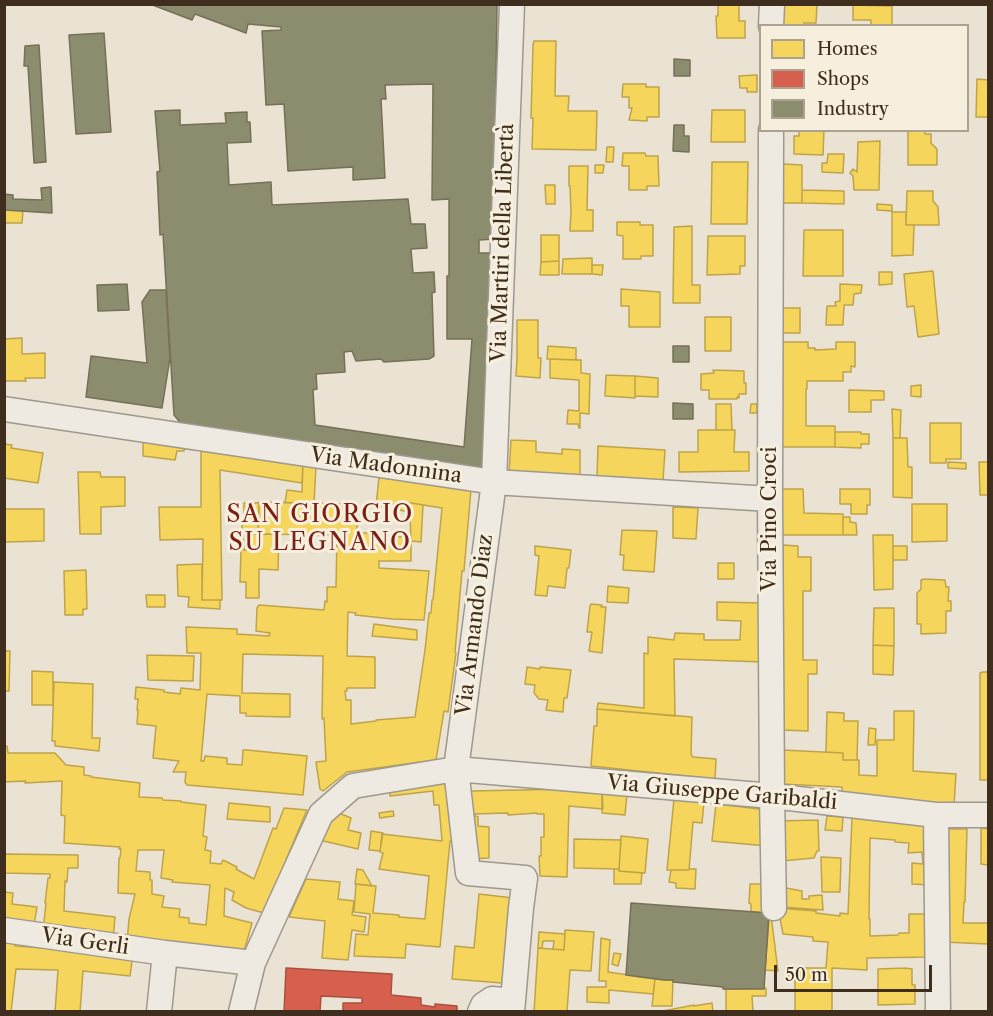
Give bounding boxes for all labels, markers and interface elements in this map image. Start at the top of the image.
legend [759,24,969,132]
text: Homes [817,38,878,60]
text: Shops [817,68,869,90]
text: Industry [817,98,889,120]
street label: Via Martiri della Libertà [486,123,520,363]
street label: Via Madonnina [309,443,463,489]
street label: Via Pino Croci [757,446,783,592]
district label: SAN GIORGIO SU LEGNANO [226,501,414,557]
street label: Via Armando Diaz [451,533,499,717]
street label: Via Giuseppe Garibaldi [606,770,838,816]
street label: Via Gerli [39,923,131,961]
scale bar [777,953,934,991]
text: 50 m [785,964,828,986]

